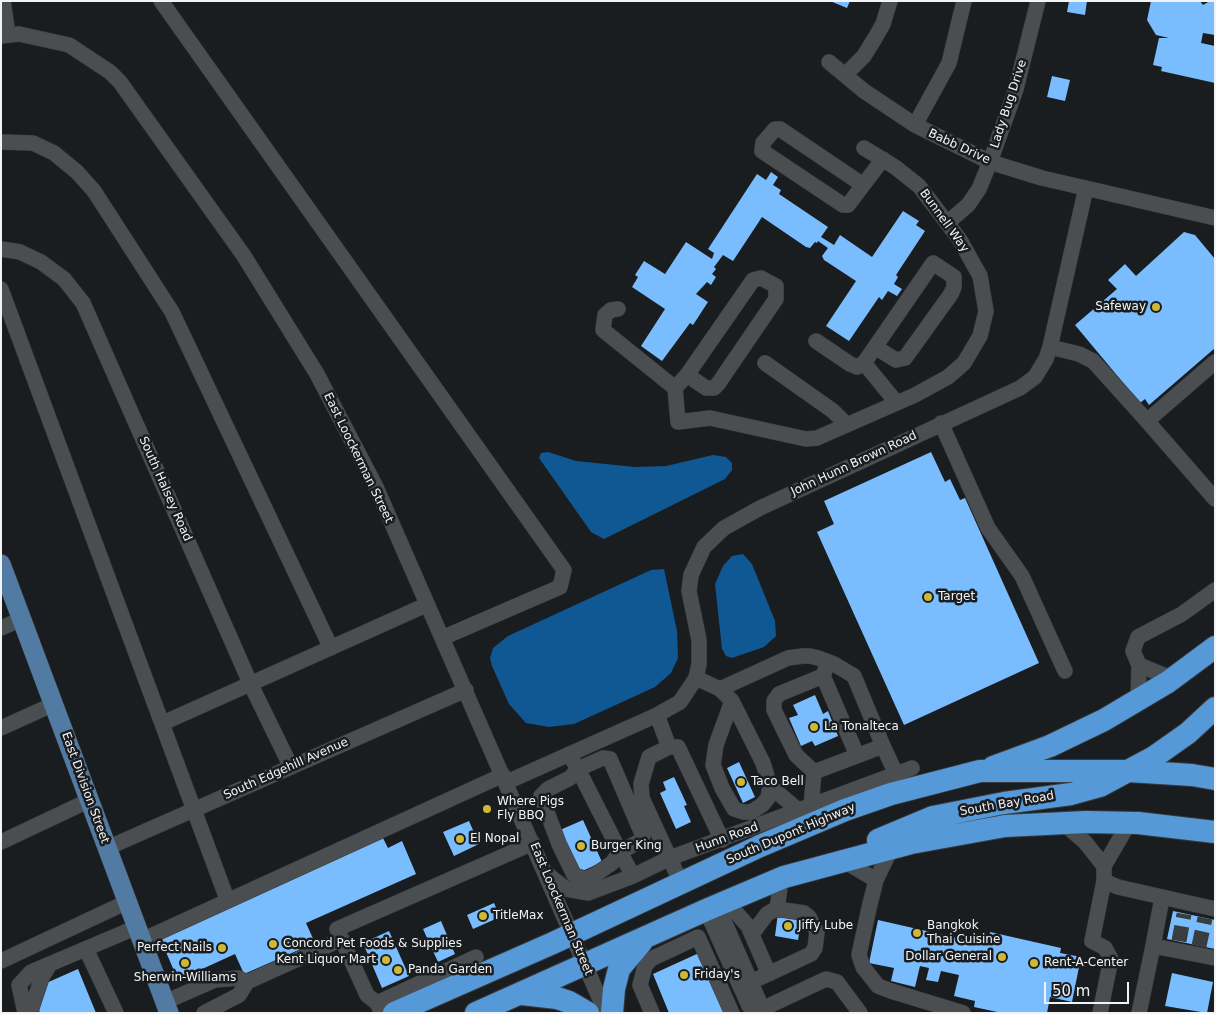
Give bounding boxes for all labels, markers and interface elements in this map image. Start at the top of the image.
street label: Lady Bug Drive [988,58,1030,150]
street label: Babb Drive [926,126,992,168]
street label: Bunnell Way [916,187,972,255]
place label: Safeway [1095,300,1146,314]
marker: Safeway [1150,301,1162,313]
street label: East Loockerman Street [320,391,396,525]
street label: John Hunn Brown Road [789,428,919,500]
street label: South Halsey Road [135,434,195,544]
place label: Target [938,590,975,604]
marker: Target [922,591,934,603]
place label: La Tonalteca [824,720,899,734]
marker: La Tonalteca [808,721,820,733]
street label: East Division Street [58,730,112,846]
street label: South Edgehill Avenue [221,735,351,803]
place label: Taco Bell [751,775,804,789]
marker: Taco Bell [735,776,747,788]
street label: South Bay Road [959,789,1055,819]
place label: Where Pigs Fly BBQ [497,795,564,823]
street label: South Dupont Highway [724,800,858,868]
marker: Where Pigs Fly BBQ [481,803,493,815]
street label: Hunn Road [694,820,760,856]
place label: El Nopal [470,832,519,846]
marker: El Nopal [454,833,466,845]
place label: Burger King [591,839,662,853]
street label: East Loockerman Street [526,840,596,978]
marker: Burger King [575,840,587,852]
place label: TitleMax [493,909,544,923]
marker: TitleMax [477,910,489,922]
place label: Jiffy Lube [798,919,853,933]
place label: Bangkok Thai Cuisine [927,919,1000,947]
marker: Jiffy Lube [782,920,794,932]
marker: Bangkok Thai Cuisine [911,927,923,939]
place label: Concord Pet Foods & Supplies [283,937,462,951]
marker: Concord Pet Foods & Supplies [267,938,279,950]
place label: Perfect Nails [137,941,212,955]
marker: Perfect Nails [216,942,228,954]
place label: Dollar General [905,950,992,964]
marker: Dollar General [996,951,1008,963]
place label: Kent Liquor Mart [277,953,376,967]
marker: Kent Liquor Mart [380,954,392,966]
place label: Rent-A-Center [1044,956,1128,970]
marker: Sherwin-Williams [179,957,191,969]
marker: Rent-A-Center [1028,957,1040,969]
place label: Panda Garden [408,963,492,977]
marker: Panda Garden [392,964,404,976]
place label: Friday's [694,968,740,982]
marker: Friday's [678,969,690,981]
place label: Sherwin-Williams [134,971,236,985]
scale bar [1046,972,1131,1004]
text: 50 m [1052,982,1090,1000]

